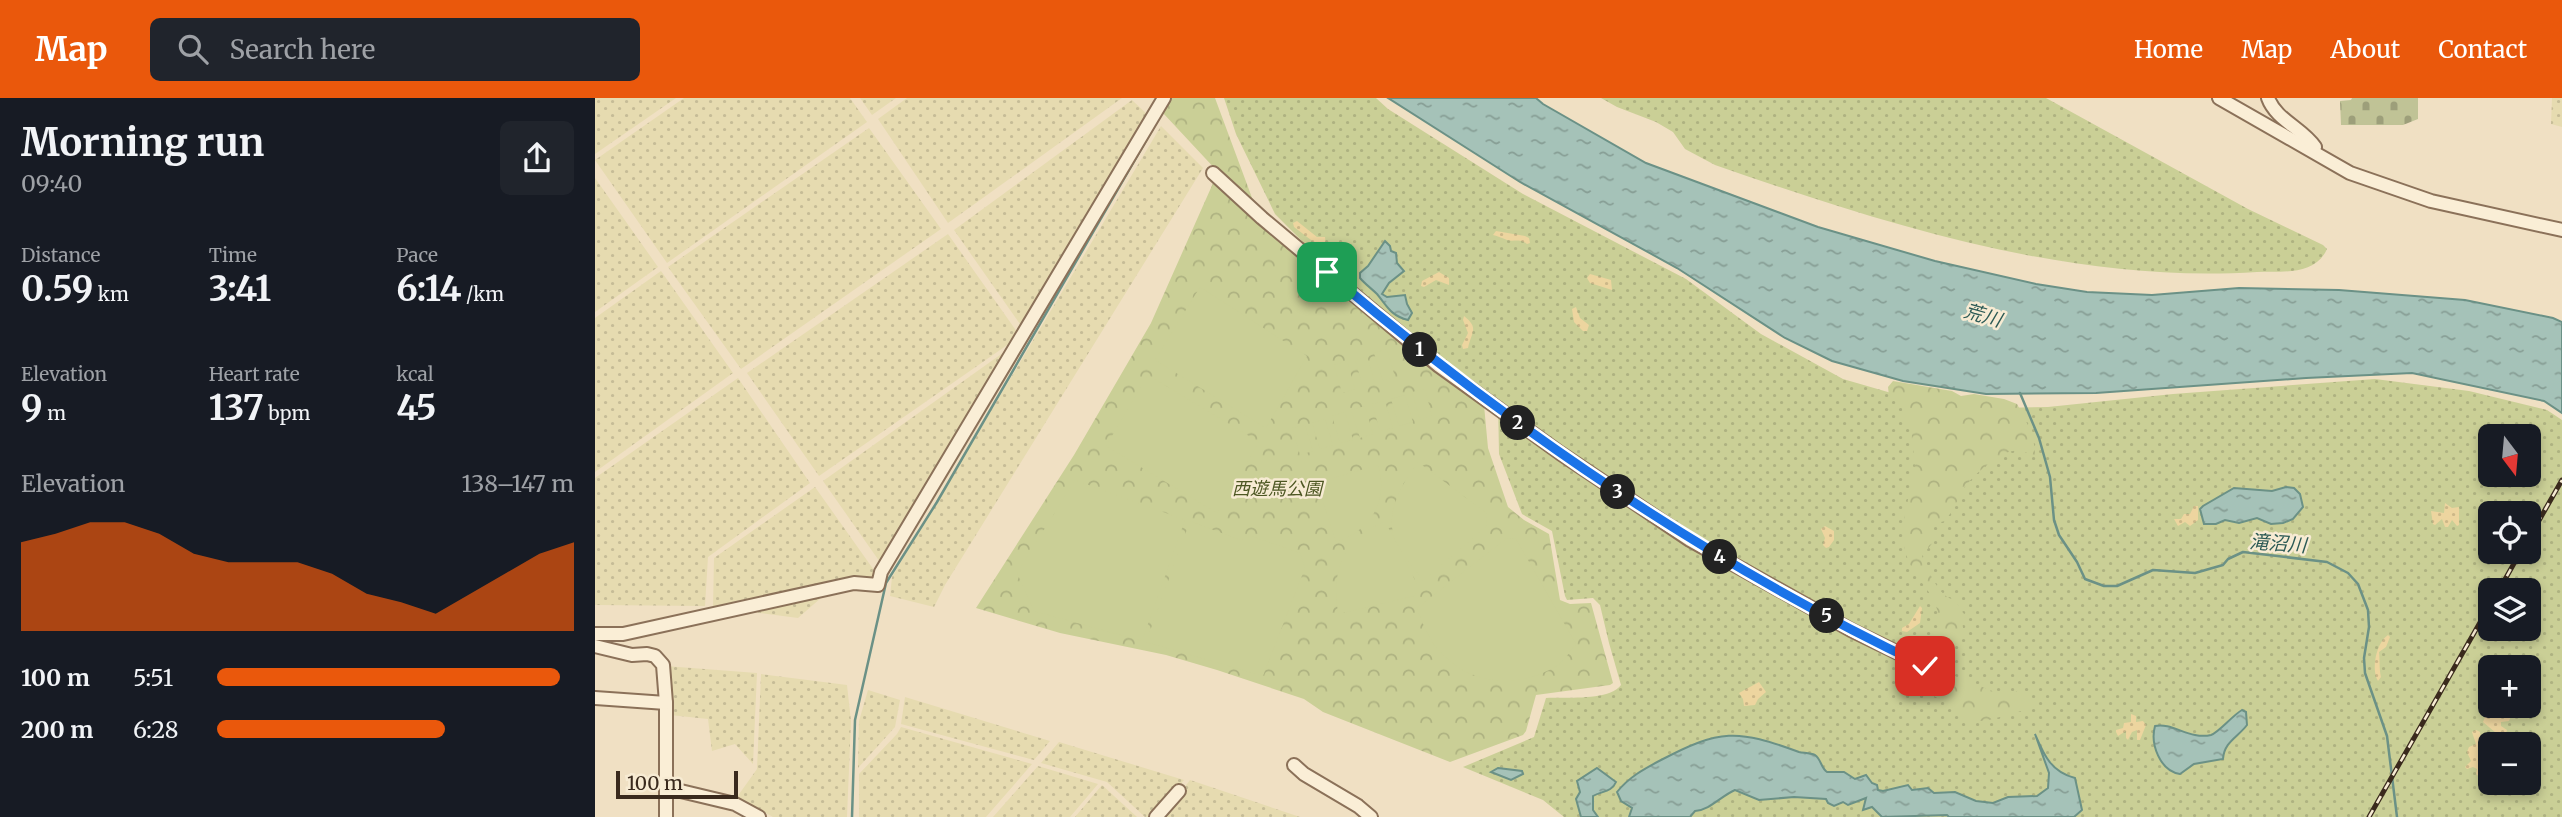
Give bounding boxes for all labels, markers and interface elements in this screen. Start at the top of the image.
search box [150,18,640,81]
text: Map [35,29,108,70]
icon: search [174,30,212,68]
text: Search here [230,33,375,66]
text: Home [2134,34,2203,65]
text: Map [2241,34,2292,65]
text: About [2330,34,2400,65]
text: Contact [2438,34,2527,65]
text: Morning run [21,119,264,166]
button: share [500,121,574,195]
text: 09:40 [21,169,82,198]
pin [1297,242,1357,302]
text: Distance [21,243,100,267]
text: Time [209,243,257,267]
text: Pace [396,243,438,267]
icon: arrive [1308,253,1346,291]
text: 0.59 [21,267,93,311]
text: 3:41 [209,267,271,311]
text: 6:14 [396,267,461,311]
text: km [93,282,129,306]
text: /km [461,282,504,306]
water label: 荒川 [1961,298,2006,332]
pin: 1 [1403,332,1437,368]
text: 1 [1415,337,1424,361]
text: Elevation [21,362,107,386]
text: Heart rate [209,362,300,386]
text: kcal [396,362,434,386]
text: 9 [21,386,43,430]
text: 137 [209,386,264,430]
text: 45 [396,386,437,430]
text: m [43,401,66,425]
text: bpm [264,401,310,425]
pin: 2 [1501,406,1535,440]
text: 2 [1512,410,1523,434]
north arrow [2478,424,2541,486]
map controls [2478,424,2541,795]
text: Elevation [21,469,125,498]
text: 138–147 m [462,469,574,498]
pin: 3 [1601,474,1635,510]
park label: 西遊馬公園 [1232,477,1325,500]
text: 3 [1612,479,1623,503]
button: locate [2478,501,2541,564]
water label: 滝沼川 [2249,529,2309,557]
pin: 4 [1703,540,1737,574]
text: 4 [1713,544,1726,568]
button: layers [2478,578,2541,641]
pin: 5 [1809,598,1845,634]
text: 5 [1821,603,1832,627]
pin [1895,636,1955,696]
icon: check [1906,647,1944,685]
button: + [2478,655,2541,718]
text: 100 m [21,663,90,692]
text: 5:51 [133,663,173,692]
text: 200 m [21,715,93,744]
text: 6:28 [133,715,179,744]
button: − [2478,732,2541,795]
scale bar [616,768,739,800]
text: 100 m [627,771,683,795]

